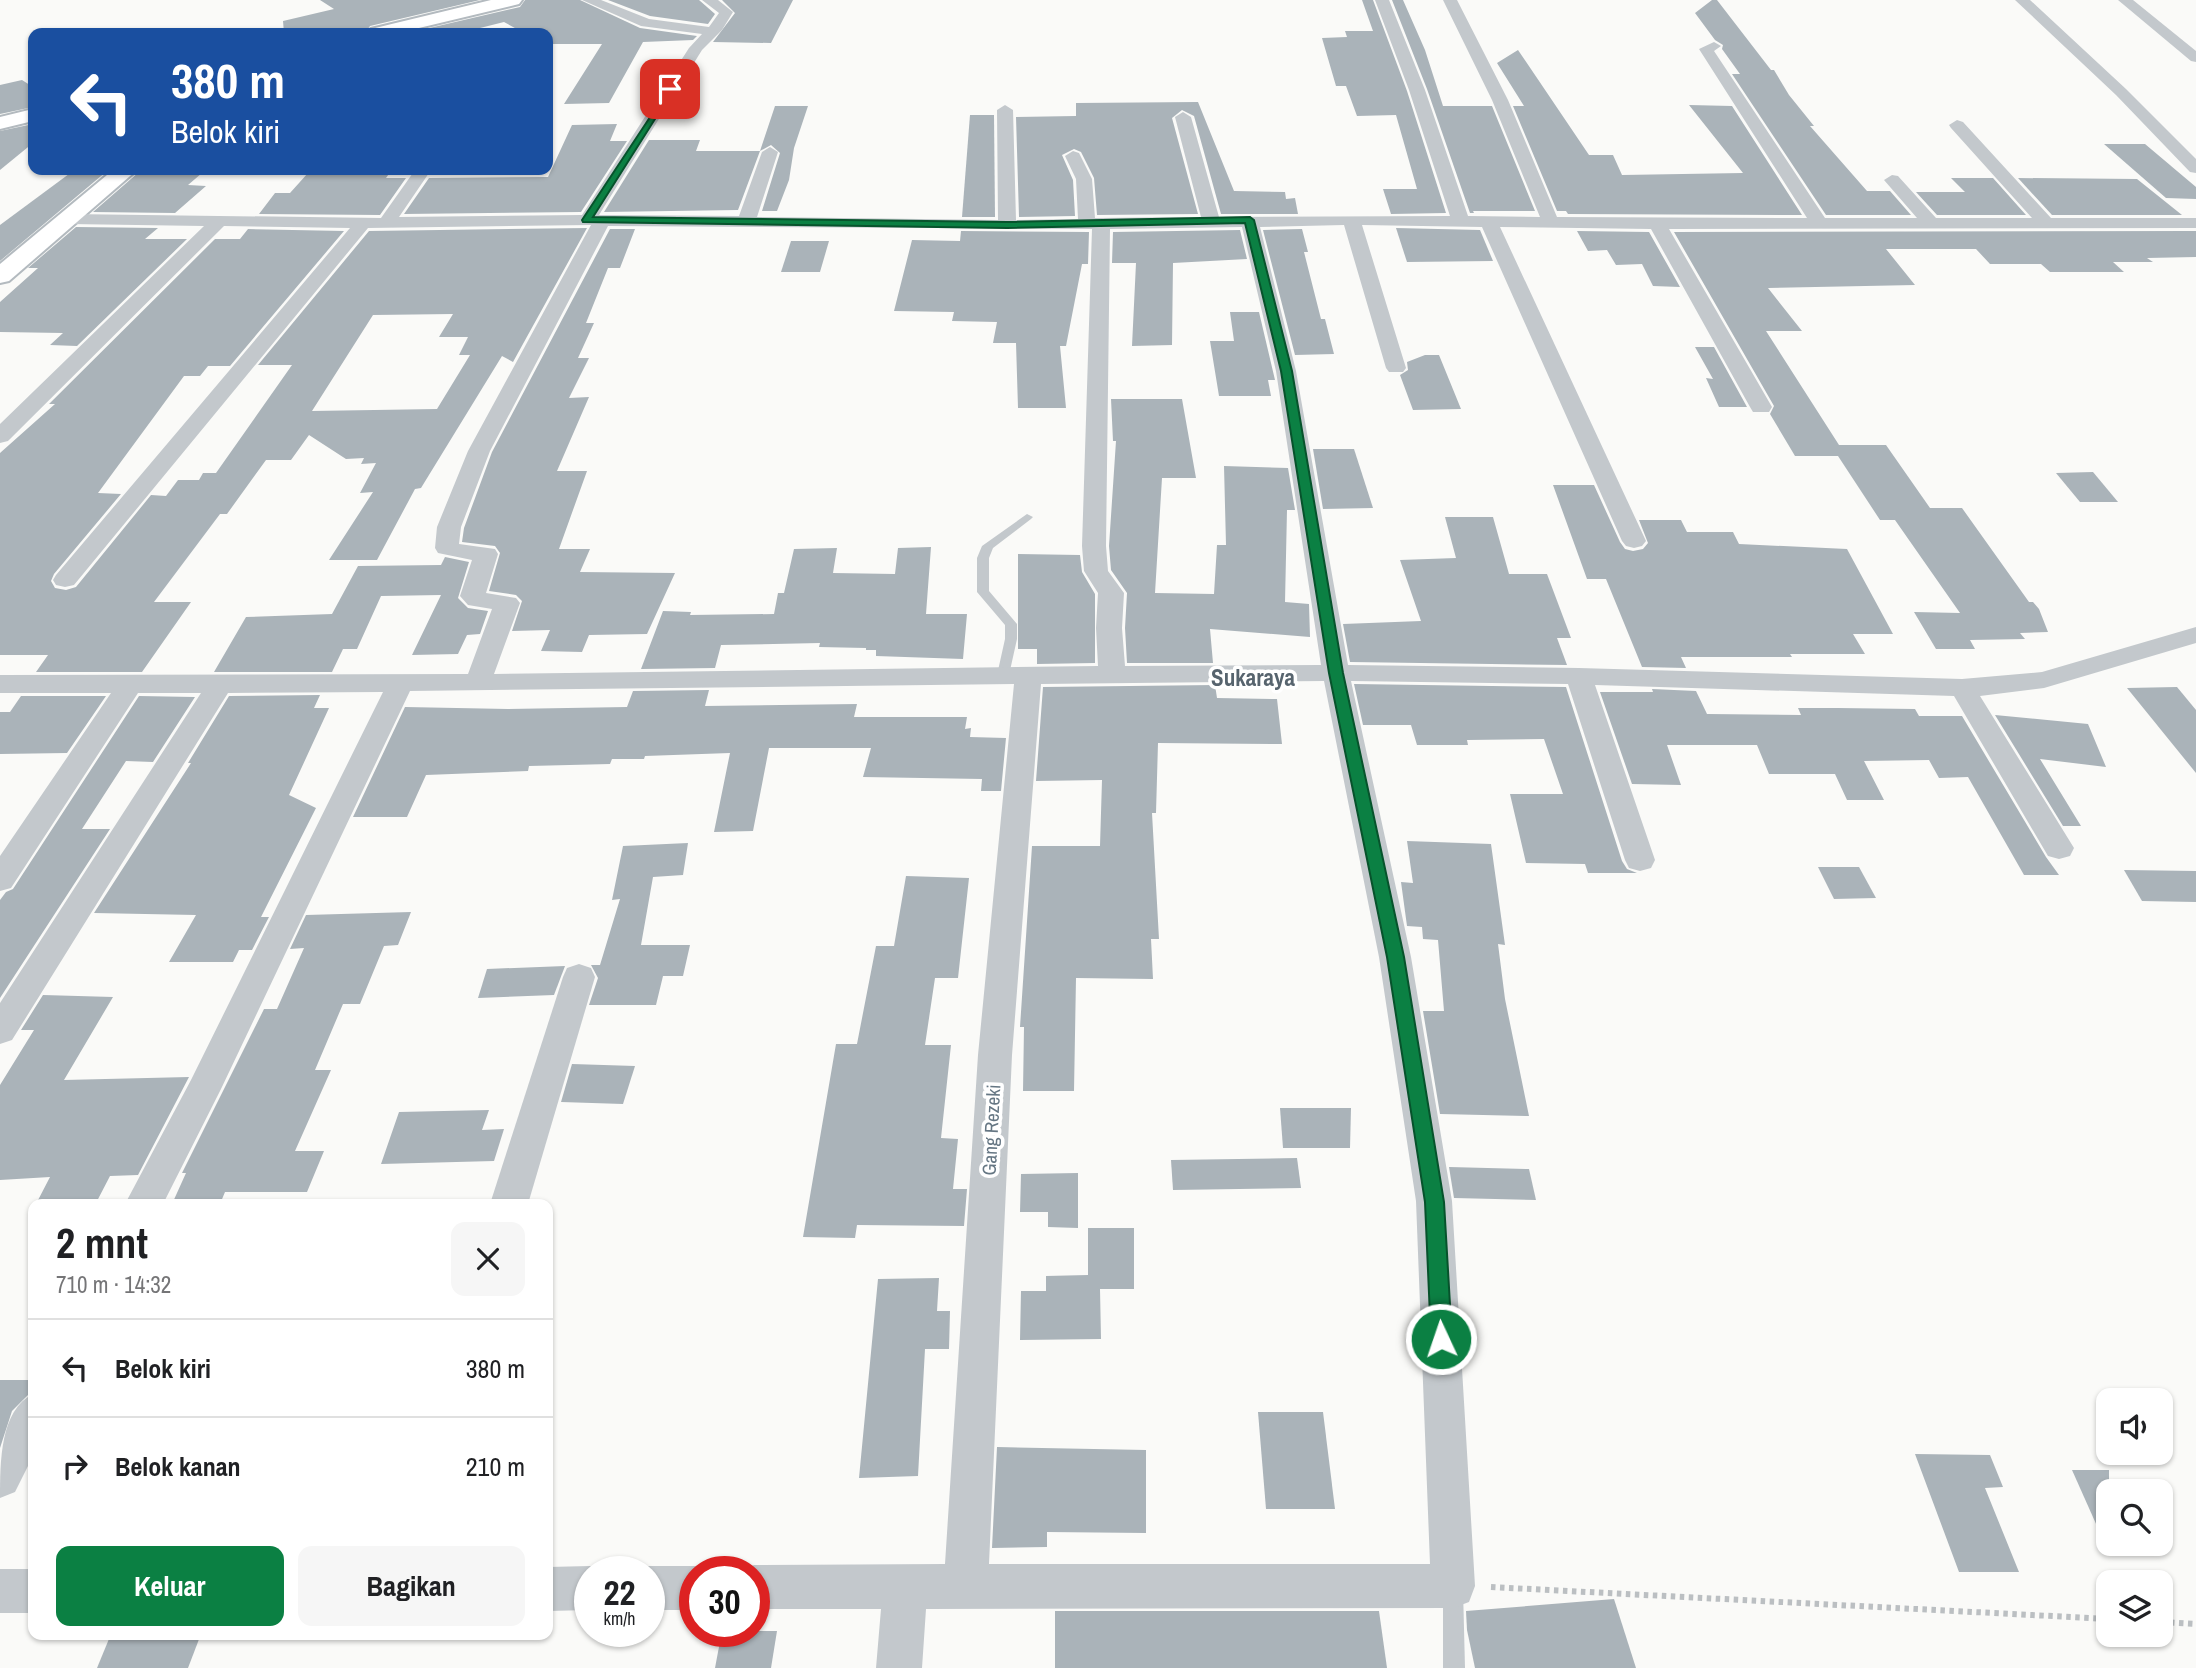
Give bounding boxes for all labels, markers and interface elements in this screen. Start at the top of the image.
text: 380 m [171,47,285,113]
icon: left [56,56,147,147]
pin [640,59,700,119]
icon: arrive [651,70,689,108]
text: Belok kiri [171,110,280,153]
district label: Sukaraya [1211,662,1295,693]
street label: Gang Rezeki [976,1084,1006,1176]
text: 2 mnt [56,1215,148,1271]
button: close [451,1222,525,1296]
text: 710 m · 14:32 [56,1269,171,1300]
position arrow [1404,1302,1478,1376]
icon: left [56,1349,94,1387]
text: Belok kiri [115,1351,211,1386]
text: 380 m [466,1351,525,1386]
map controls [2096,1388,2173,1647]
button: sound [2096,1388,2173,1465]
icon: right [56,1447,94,1485]
text: Belok kanan [115,1449,241,1484]
text: 210 m [466,1449,525,1484]
button: search [2096,1479,2173,1556]
button: Keluar [56,1546,284,1626]
button: Bagikan [298,1546,525,1626]
speed limit sign: 30 [679,1556,770,1647]
text: 22 [604,1569,635,1616]
button: layers [2096,1570,2173,1647]
text: km/h [604,1606,636,1631]

